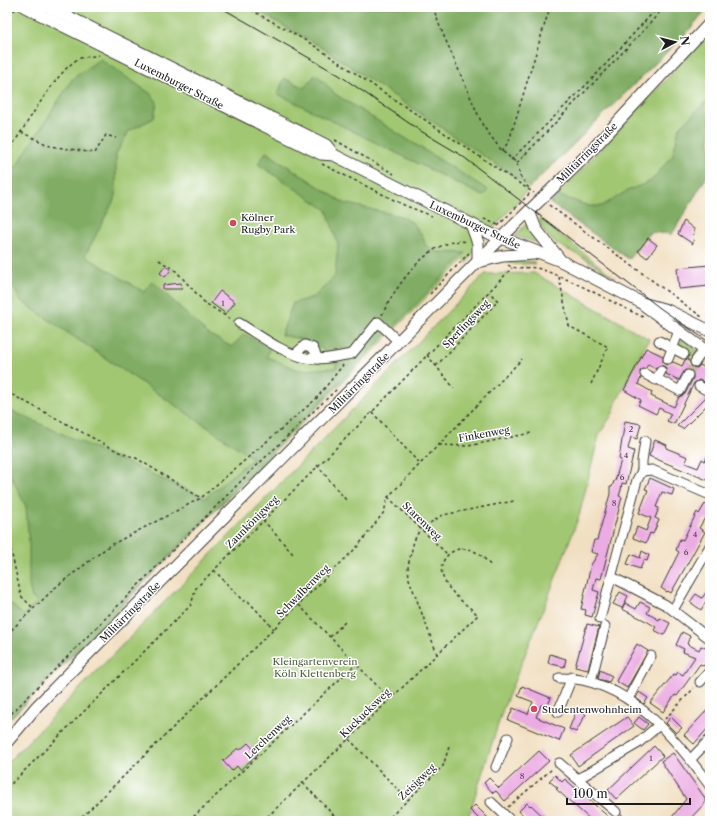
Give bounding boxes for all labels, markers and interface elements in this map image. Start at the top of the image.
north arrow [655,22,695,62]
text: N [677,35,693,47]
street label: Luxemburger Straße [132,56,226,112]
street label: Militärringstraße [554,120,620,186]
street label: Luxemburger Straße [428,198,523,252]
place label: Kölner Rugby Park [241,211,296,236]
marker: Kölner Rugby Park [228,218,238,228]
street label: Sperlingsweg [440,296,493,351]
house number: 1 [221,298,225,308]
street label: Militärringstraße [326,350,392,416]
street label: Finkenweg [457,423,511,445]
house number: 2 [629,424,634,434]
house number: 4 [624,450,629,460]
house number: 6 [620,472,625,482]
street label: Zaunkönigweg [223,492,282,551]
house number: 8 [612,498,617,508]
street label: Starenweg [400,499,445,543]
house number: 4 [693,529,698,539]
house number: 6 [684,547,689,557]
street label: Schwalbenweg [274,561,333,620]
street label: Militärringstraße [97,579,163,645]
park label: Kleingartenverein Köln Klettenberg [272,655,358,680]
street label: Kuckucksweg [337,685,394,740]
place label: Studentenwohnheim [542,703,642,716]
marker: Studentenwohnheim [529,704,539,714]
street label: Lerchenweg [242,712,294,762]
house number: 1 [649,753,653,763]
street label: Zeisigweg [396,761,439,803]
house number: 8 [520,771,525,781]
scale bar [567,780,690,806]
text: 100 m [573,786,608,801]

